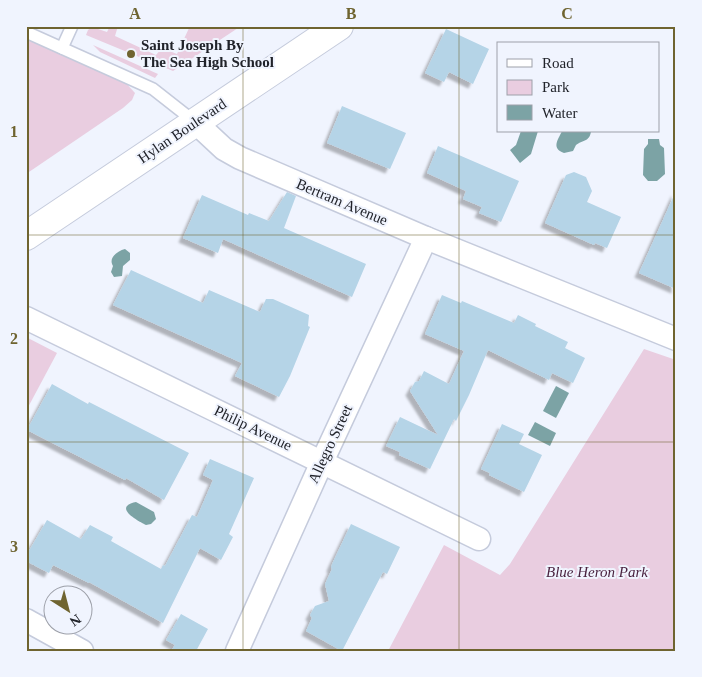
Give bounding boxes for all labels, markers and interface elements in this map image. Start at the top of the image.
text: A [129,5,141,22]
text: B [346,5,357,22]
text: C [561,5,573,22]
place label: Saint Joseph By The Sea High School [141,37,274,70]
legend [497,42,660,132]
marker: Saint Joseph By The Sea High School [125,48,137,60]
text: Road [542,55,574,71]
text: Park [542,79,570,95]
street label: Hylan Boulevard [135,95,230,166]
text: Water [542,105,577,121]
text: 1 [10,123,18,140]
street label: Bertram Avenue [294,176,390,229]
text: 2 [10,330,18,347]
street label: Philip Avenue [212,402,295,454]
street label: Allegro Street [305,402,355,486]
text: 3 [10,538,18,555]
park label: Blue Heron Park [546,564,648,580]
north arrow [42,584,92,634]
text: N [67,611,84,629]

